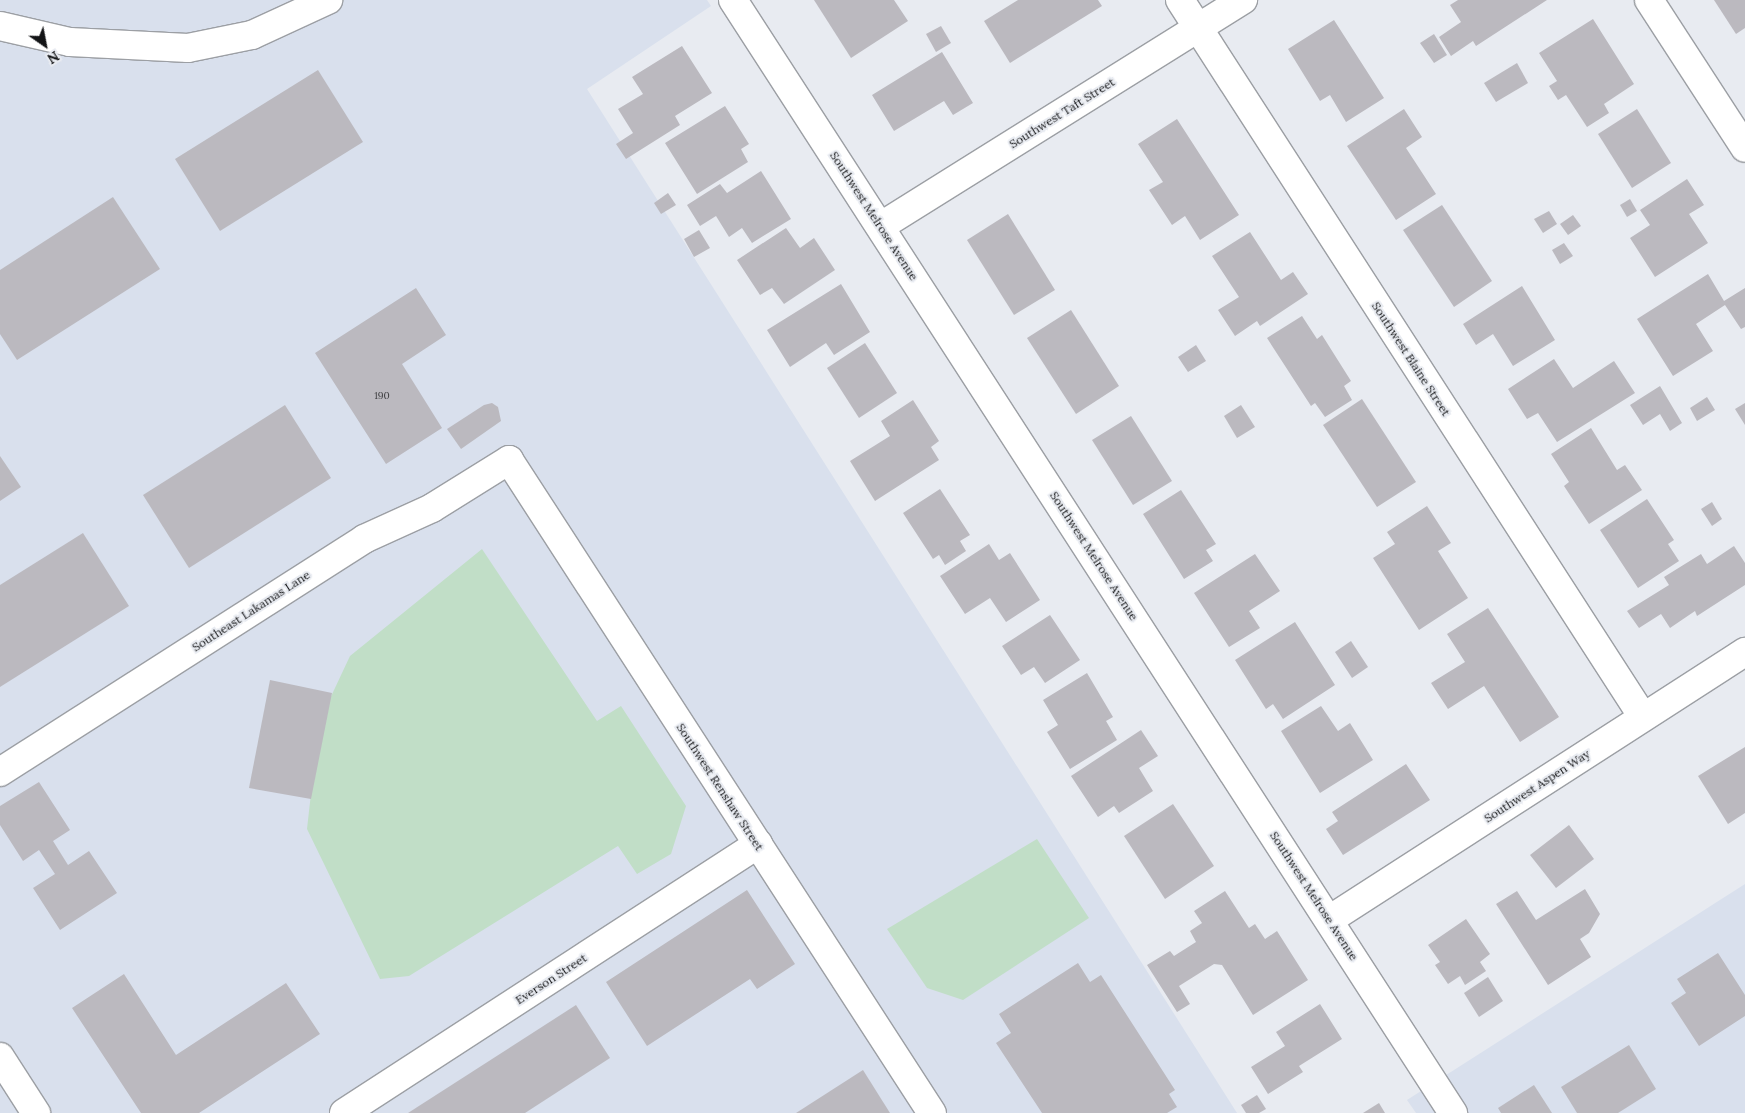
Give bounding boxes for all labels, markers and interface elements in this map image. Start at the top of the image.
north arrow [20,20,70,70]
text: N [44,47,63,68]
street label: Southwest Taft Street [1007,75,1117,151]
street label: Southwest Melrose Avenue [827,149,921,283]
street label: Southwest Blaine Street [1369,299,1453,419]
house number: 190 [374,390,390,402]
street label: Southwest Melrose Avenue [1047,489,1141,623]
street label: Southeast Lakamas Lane [189,567,313,655]
street label: Southwest Renshaw Street [673,721,767,853]
street label: Southwest Aspen Way [1481,746,1593,826]
street label: Southwest Melrose Avenue [1267,829,1361,963]
street label: Everson Street [513,951,589,1007]

